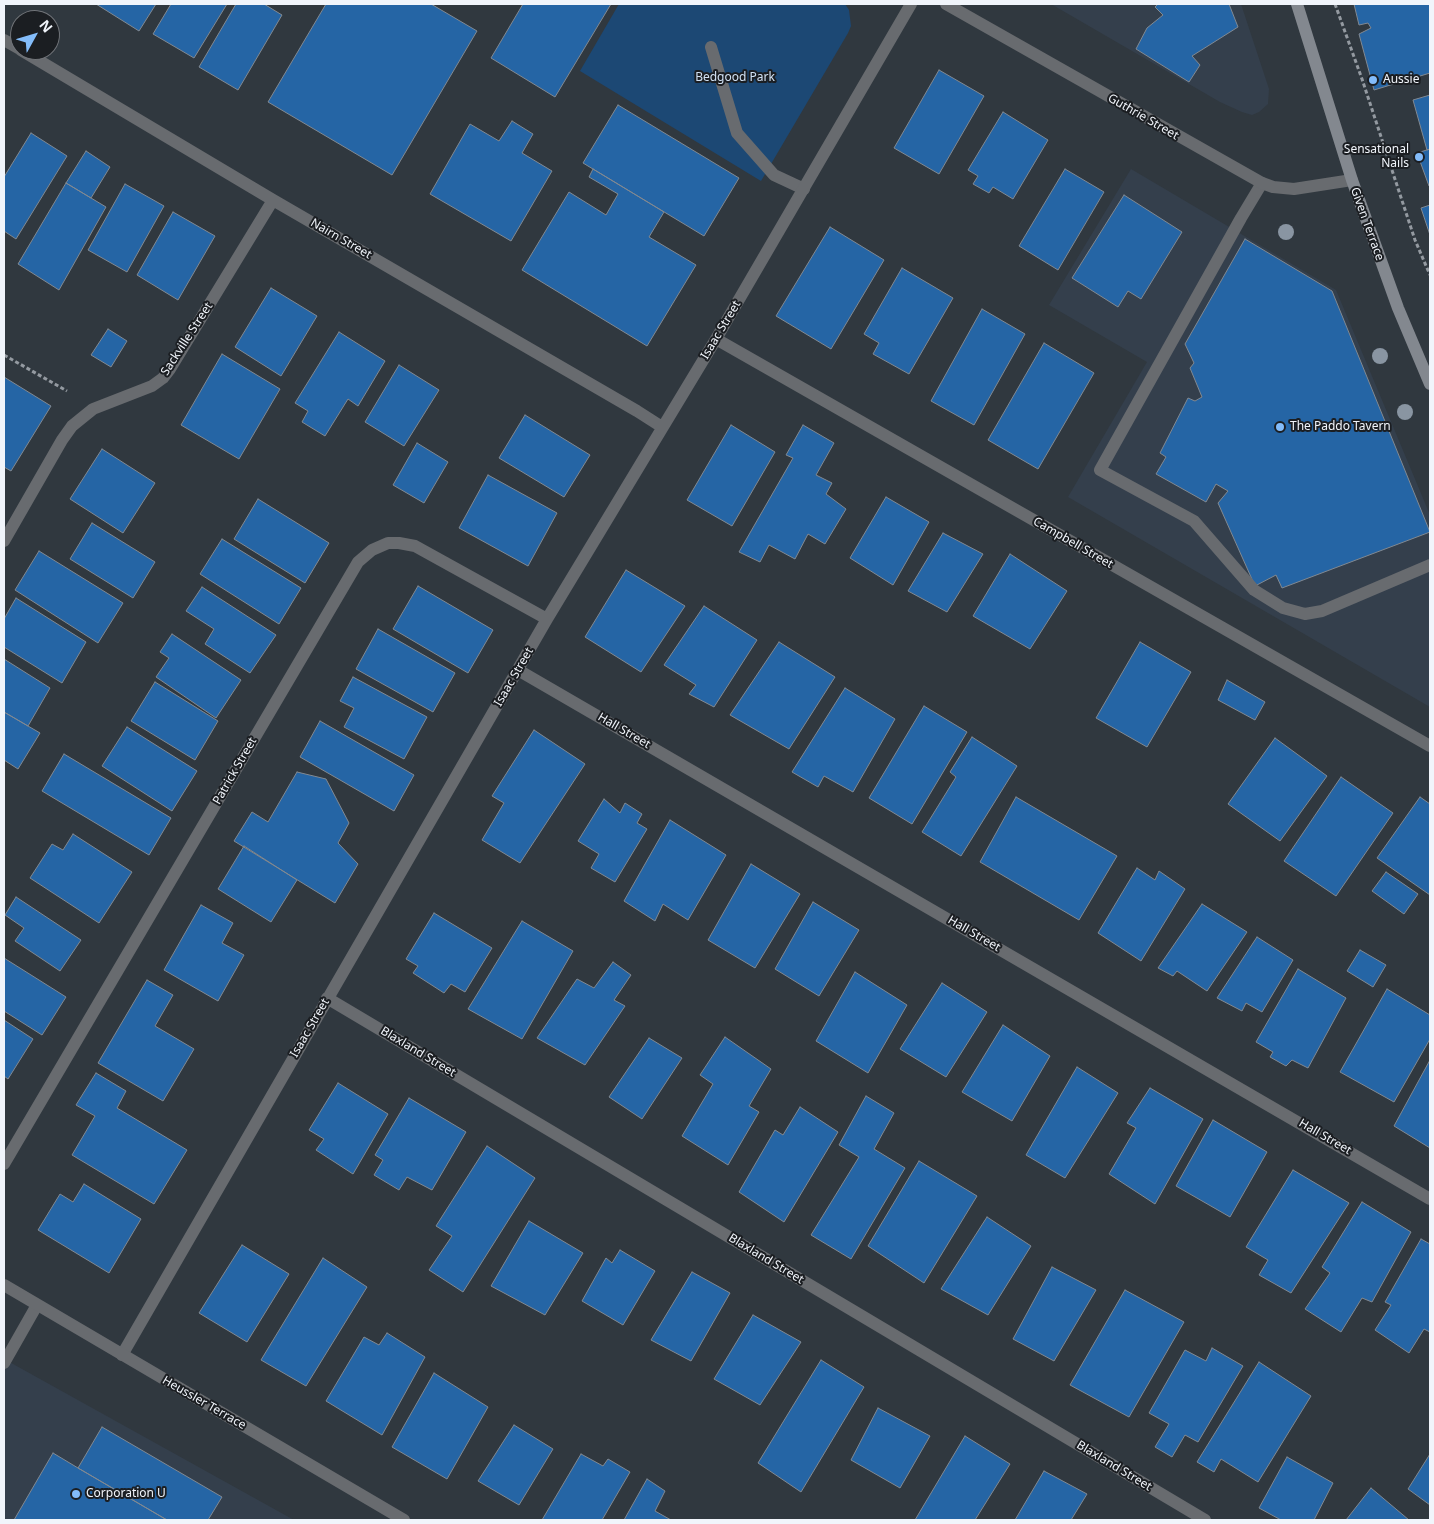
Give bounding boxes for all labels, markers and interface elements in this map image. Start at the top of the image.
north arrow [10,10,60,60]
text: N [35,15,57,36]
park label: Bedgood Park [695,71,775,85]
place label: Aussie [1383,73,1419,87]
marker: Aussie [1367,74,1379,86]
street label: Guthrie Street [1105,91,1181,143]
place label: Sensational Nails [1344,143,1409,171]
marker: Sensational Nails [1413,151,1425,163]
street label: Given Terrace [1347,185,1387,263]
street label: Nairn Street [308,216,374,262]
street label: Isaac Street [698,298,744,362]
street label: Sackville Street [158,300,216,378]
place label: The Paddo Tavern [1290,420,1391,434]
marker: The Paddo Tavern [1274,421,1286,433]
street label: Campbell Street [1030,514,1116,572]
street label: Isaac Street [491,645,537,709]
street label: Hall Street [595,710,653,752]
street label: Patrick Street [210,735,260,807]
street label: Hall Street [945,913,1003,955]
street label: Isaac Street [287,996,333,1060]
street label: Blaxland Street [378,1024,458,1080]
street label: Hall Street [1296,1116,1354,1158]
street label: Blaxland Street [726,1231,806,1287]
street label: Heussler Terrace [160,1373,248,1433]
street label: Blaxland Street [1074,1438,1154,1494]
place label: Corporation U [86,1487,166,1501]
marker: Corporation U [70,1488,82,1500]

